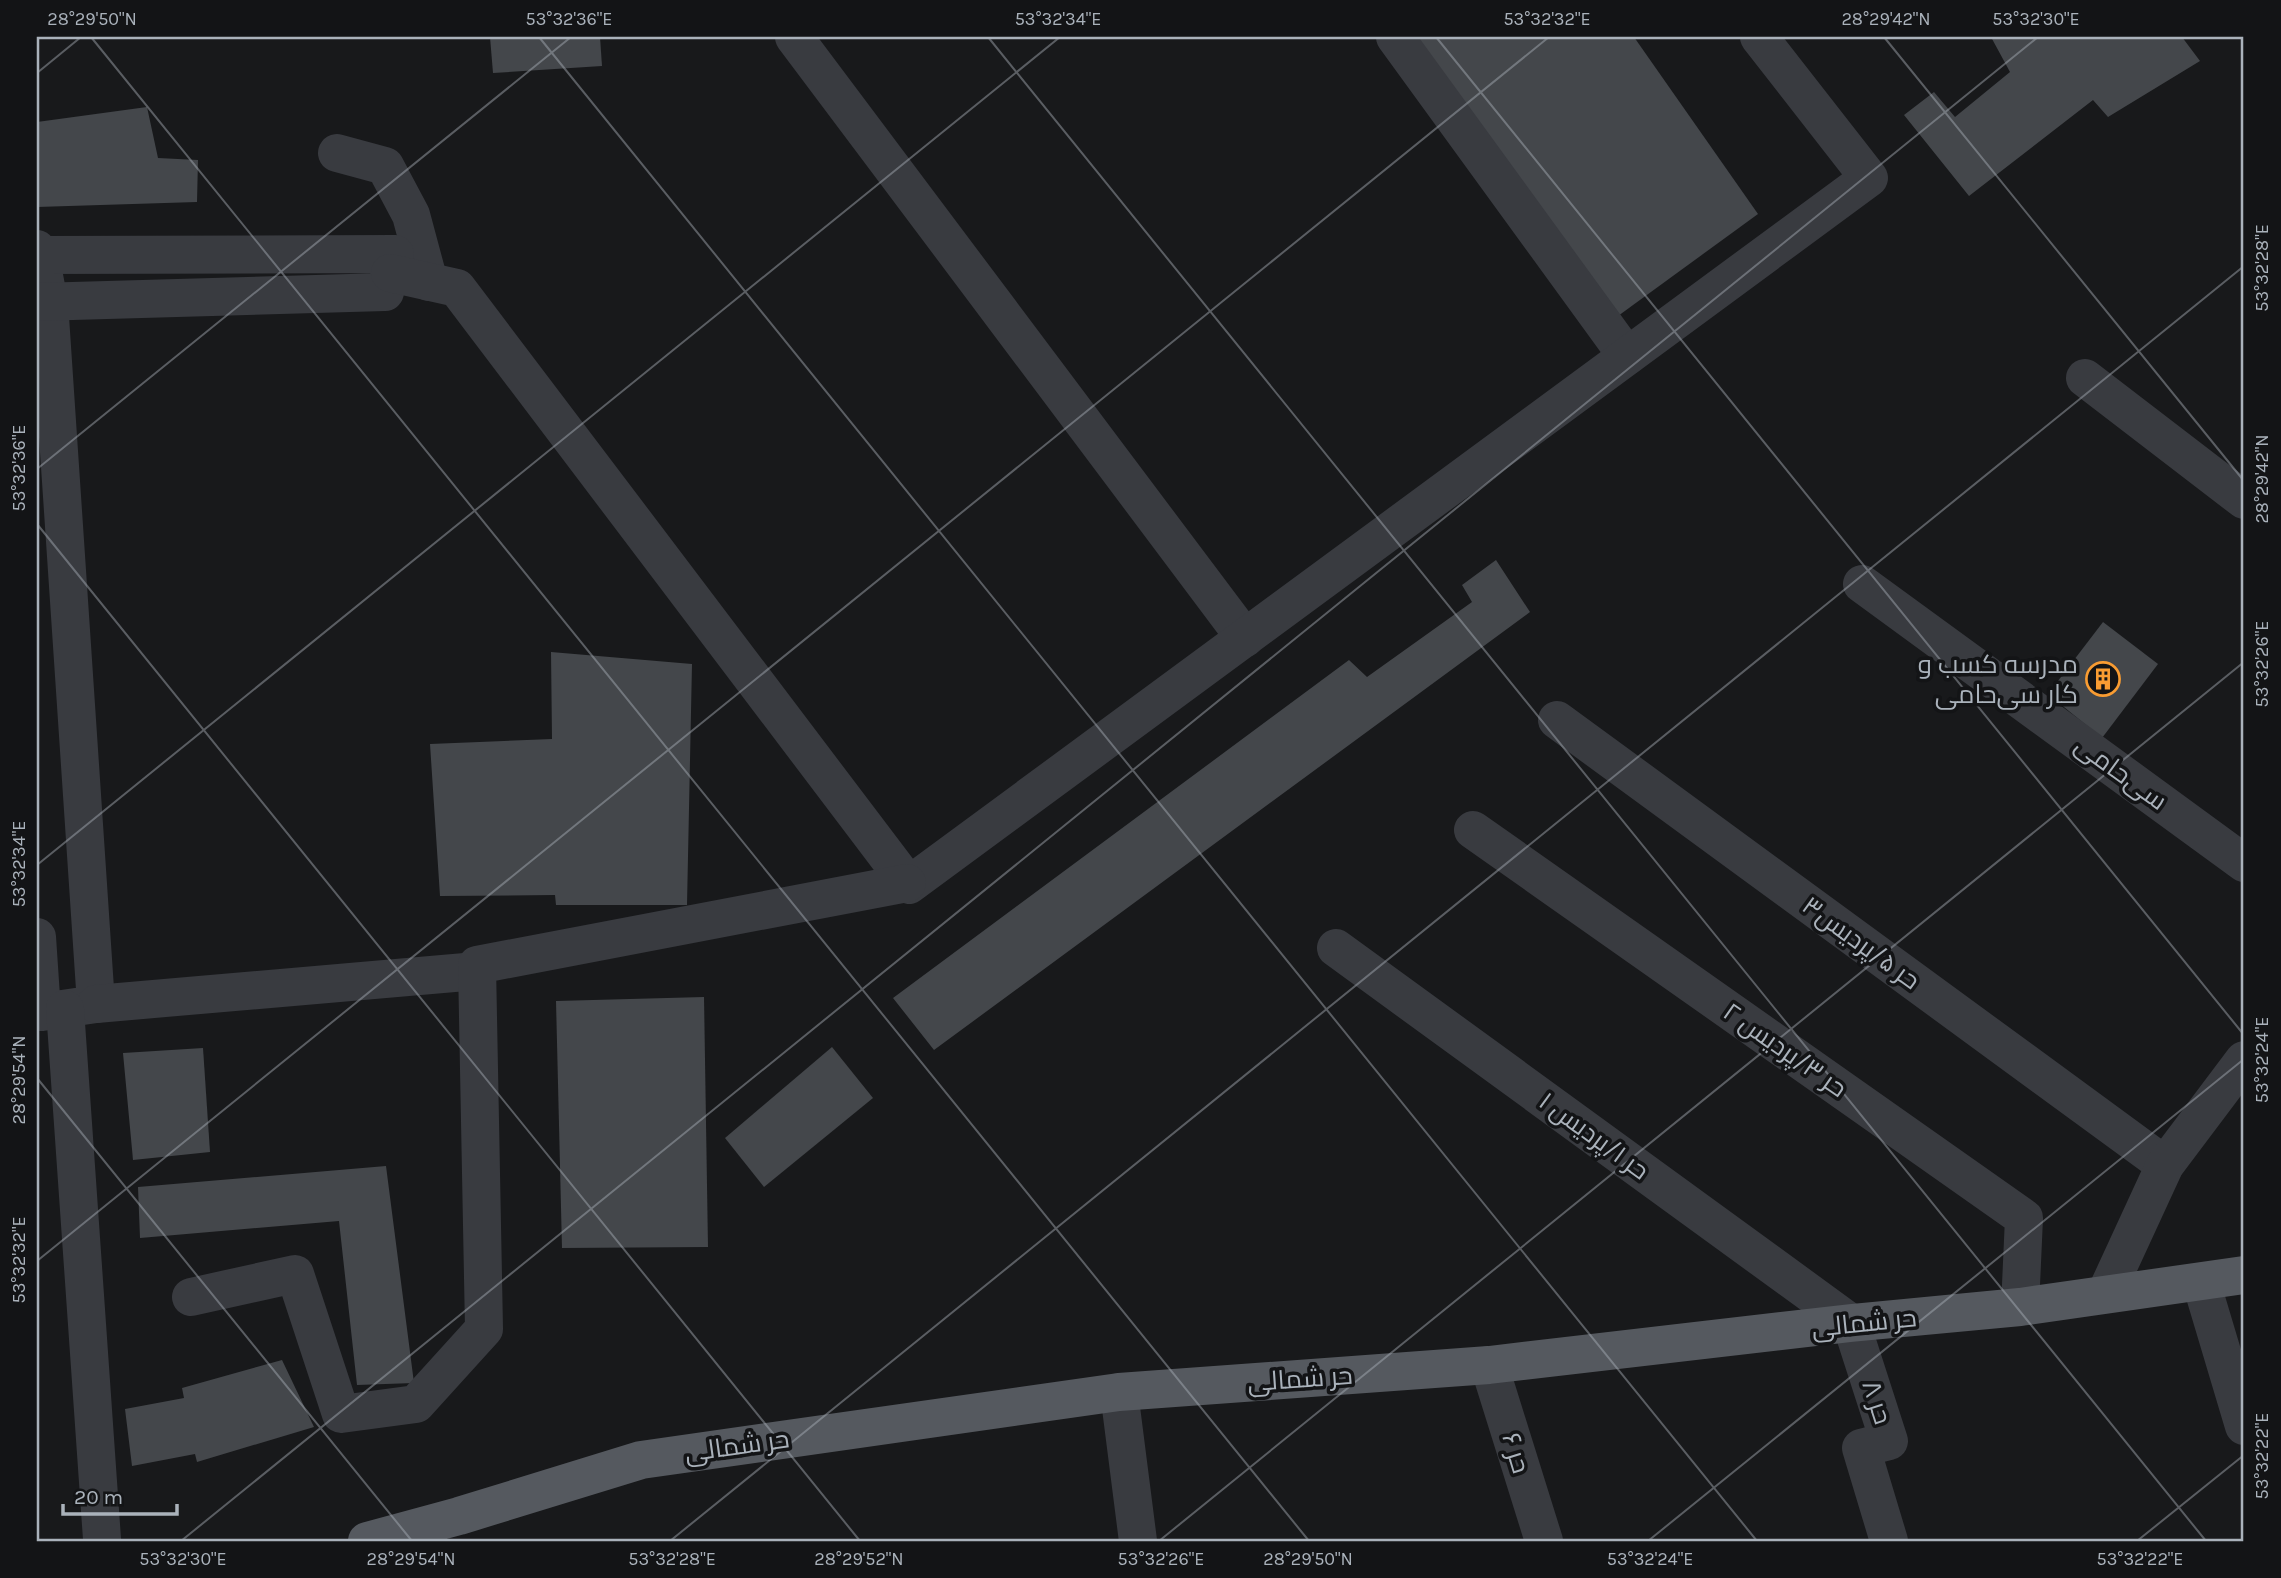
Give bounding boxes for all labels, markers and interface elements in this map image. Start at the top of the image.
text: 28°29'50"N [47,8,137,30]
text: 53°32'36"E [526,8,612,30]
text: 53°32'34"E [1015,8,1101,30]
text: 53°32'32"E [1503,8,1591,30]
text: 28°29'42"N [1841,8,1931,30]
text: 53°32'30"E [1992,8,2080,30]
text: 53°32'28"E [2251,224,2273,312]
text: 53°32'36"E [8,425,30,511]
text: 28°29'42"N [2251,434,2273,524]
text: 53°32'26"E [2251,621,2273,707]
place label: مدرسه کسب و کار سی‌حامی [1918,649,2078,710]
building icon: مدرسه کسب و کار سی‌حامی [2084,660,2122,698]
street label: سی‌حامی [2069,729,2173,817]
text: 53°32'34"E [8,821,30,907]
street label: حر ۵/پردیس۳ [1795,890,1926,997]
street label: حر ۳/پردیس ۲ [1717,996,1853,1105]
text: 53°32'24"E [2251,1017,2273,1103]
text: 28°29'54"N [8,1036,30,1124]
street label: حر ۱/پردیس ۱ [1532,1086,1655,1187]
text: 53°32'32"E [8,1216,30,1304]
street label: حر شمالی [1810,1302,1918,1344]
street label: حر شمالی [1246,1360,1354,1398]
street label: حر ۸ [1855,1376,1899,1428]
text: 53°32'22"E [2251,1413,2273,1499]
street label: حر شمالی [683,1423,791,1469]
street label: حر ۶ [1495,1429,1537,1477]
scale bar [63,1473,177,1517]
text: 20 m [74,1485,123,1509]
text: 53°32'30"E [139,1548,227,1570]
text: 28°29'54"N [367,1548,455,1570]
text: 53°32'28"E [628,1548,716,1570]
text: 28°29'52"N [814,1548,904,1570]
text: 53°32'26"E [1118,1548,1204,1570]
text: 28°29'50"N [1263,1548,1353,1570]
text: 53°32'24"E [1607,1548,1693,1570]
text: 53°32'22"E [2097,1548,2183,1570]

